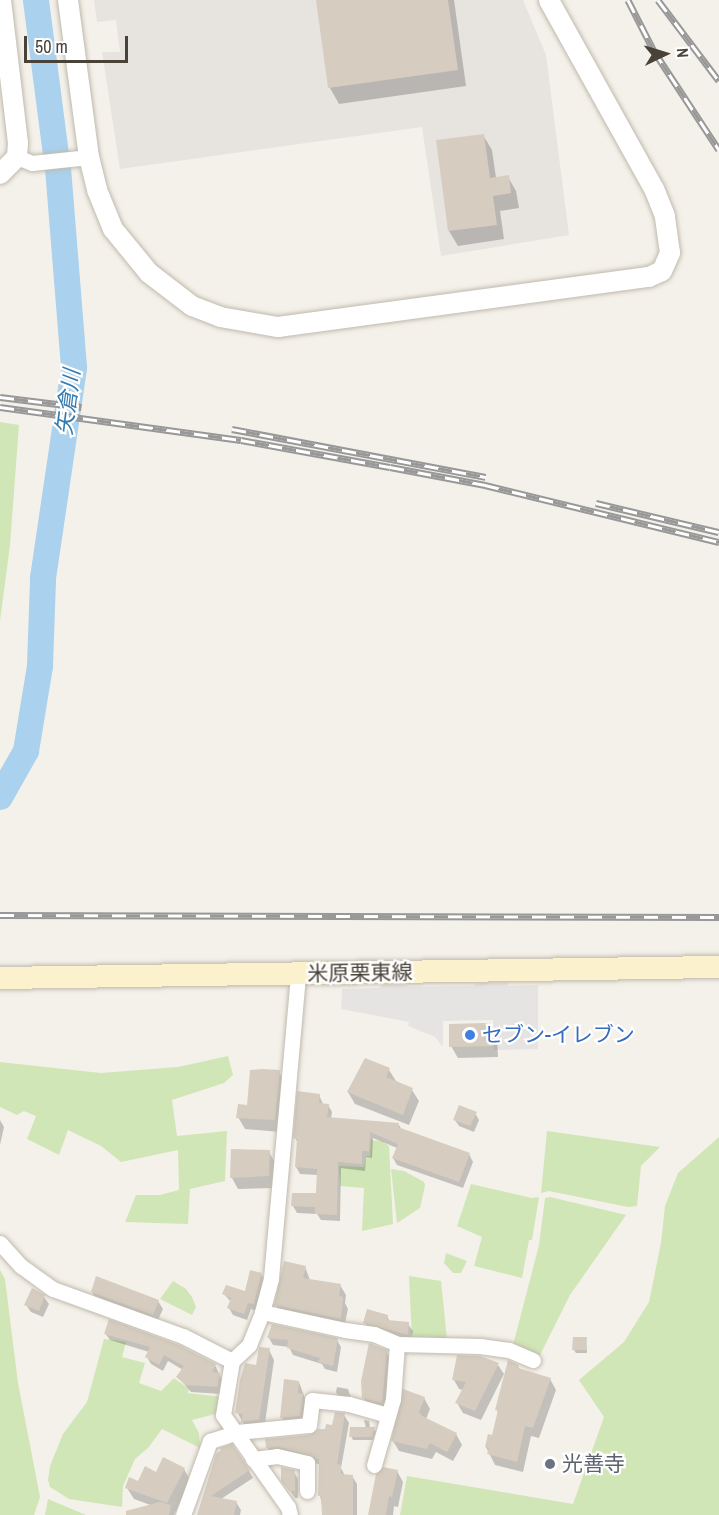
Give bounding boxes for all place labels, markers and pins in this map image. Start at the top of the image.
place label: セブン-イレブン [482,1022,635,1048]
marker: セブン-イレブン [463,1028,477,1042]
place label: 光善寺 [562,1451,625,1477]
marker: 光善寺 [543,1457,557,1471]

